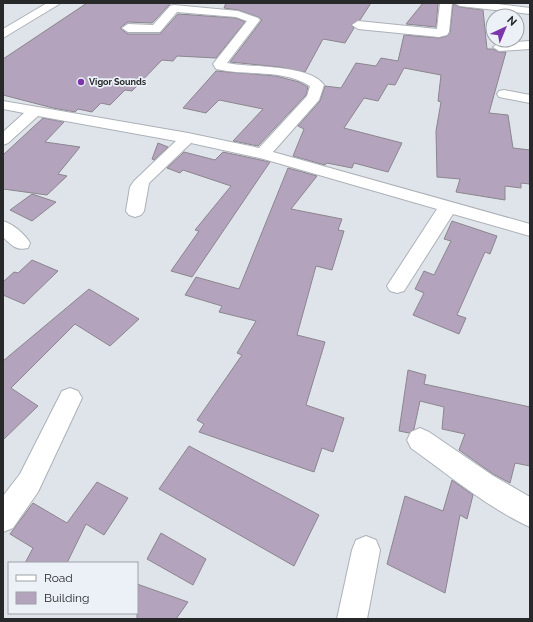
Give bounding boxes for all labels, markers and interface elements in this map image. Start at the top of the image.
north arrow [485,8,525,48]
text: N [504,14,519,29]
marker: Vigor Sounds [76,77,86,87]
place label: Vigor Sounds [89,77,147,87]
legend [8,562,138,614]
text: Road [44,571,73,585]
text: Building [44,591,90,605]

